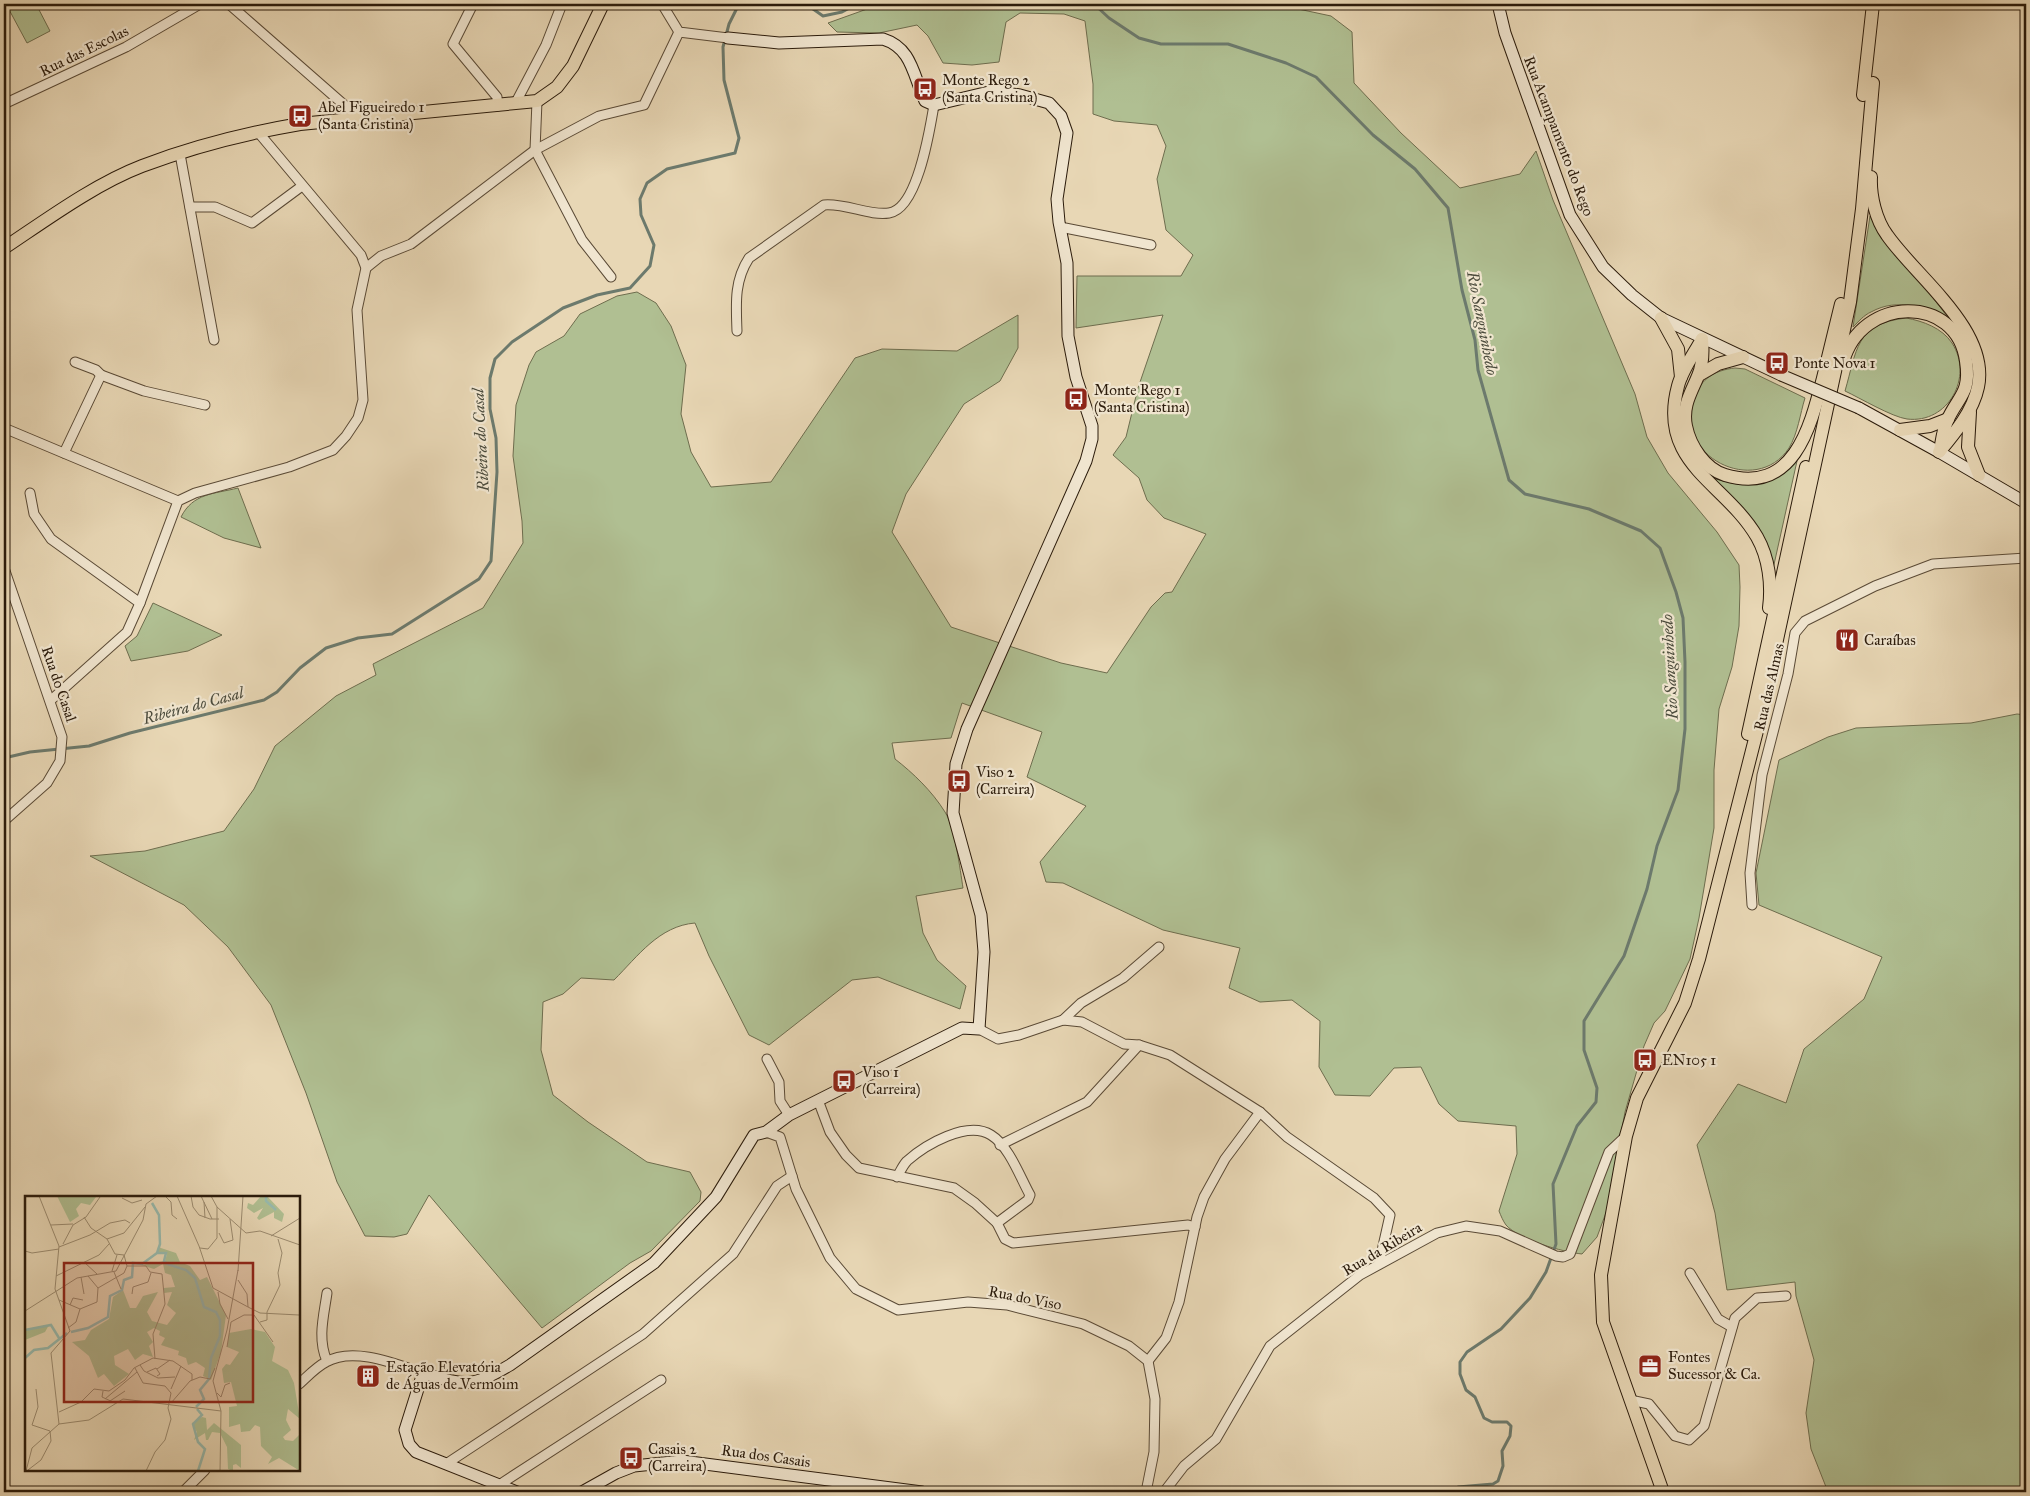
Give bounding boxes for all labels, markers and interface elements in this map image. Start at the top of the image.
street label: Rua das Escolas [37,22,131,80]
street label: Rua Acampamento do Rego [1520,53,1598,219]
place label: Monte Rego 2 (Santa Cristina) [942,71,1038,107]
bus stop icon: Monte Rego 2 (Santa Cristina) [912,76,938,102]
place label: Abel Figueiredo 1 (Santa Cristina) [317,98,425,134]
bus stop icon: Abel Figueiredo 1 (Santa Cristina) [287,103,313,129]
water label: Rio Sanguinhedo [1463,269,1502,377]
bus stop icon: Ponte Nova 1 [1764,350,1790,376]
place label: Ponte Nova 1 [1794,354,1875,372]
place label: Monte Rego 1 (Santa Cristina) [1094,381,1190,417]
water label: Ribeira do Casal [468,386,493,493]
bus stop icon: Monte Rego 1 (Santa Cristina) [1063,386,1089,412]
water label: Rio Sanguinhedo [1657,614,1682,721]
restaurant icon: Caraíbas [1834,627,1860,653]
place label: Caraíbas [1864,631,1916,649]
street label: Rua das Almas [1750,642,1788,732]
street label: Rua do Casal [38,644,81,725]
water label: Ribeira do Casal [140,683,247,728]
place label: Viso 2 (Carreira) [975,763,1034,799]
bus stop icon: Viso 2 (Carreira) [946,768,972,794]
bus stop icon: EN105 1 [1632,1047,1658,1073]
place label: EN105 1 [1662,1051,1716,1069]
place label: Viso 1 (Carreira) [861,1063,920,1099]
bus stop icon: Viso 1 (Carreira) [831,1068,857,1094]
inset map [25,1196,300,1471]
street label: Rua da Ribeira [1339,1218,1425,1280]
street label: Rua do Viso [987,1282,1063,1314]
place label: Fontes Sucessor & Ca. [1668,1348,1760,1383]
office icon: Fontes Sucessor & Ca. [1637,1353,1663,1379]
place label: Estação Elevatória de Águas de Vermoim [386,1358,519,1393]
building icon: Estação Elevatória de Águas de Vermoim [355,1363,381,1389]
place label: Casais 2 (Carreira) [648,1440,706,1476]
street label: Rua dos Casais [720,1441,812,1471]
bus stop icon: Casais 2 (Carreira) [618,1445,644,1471]

